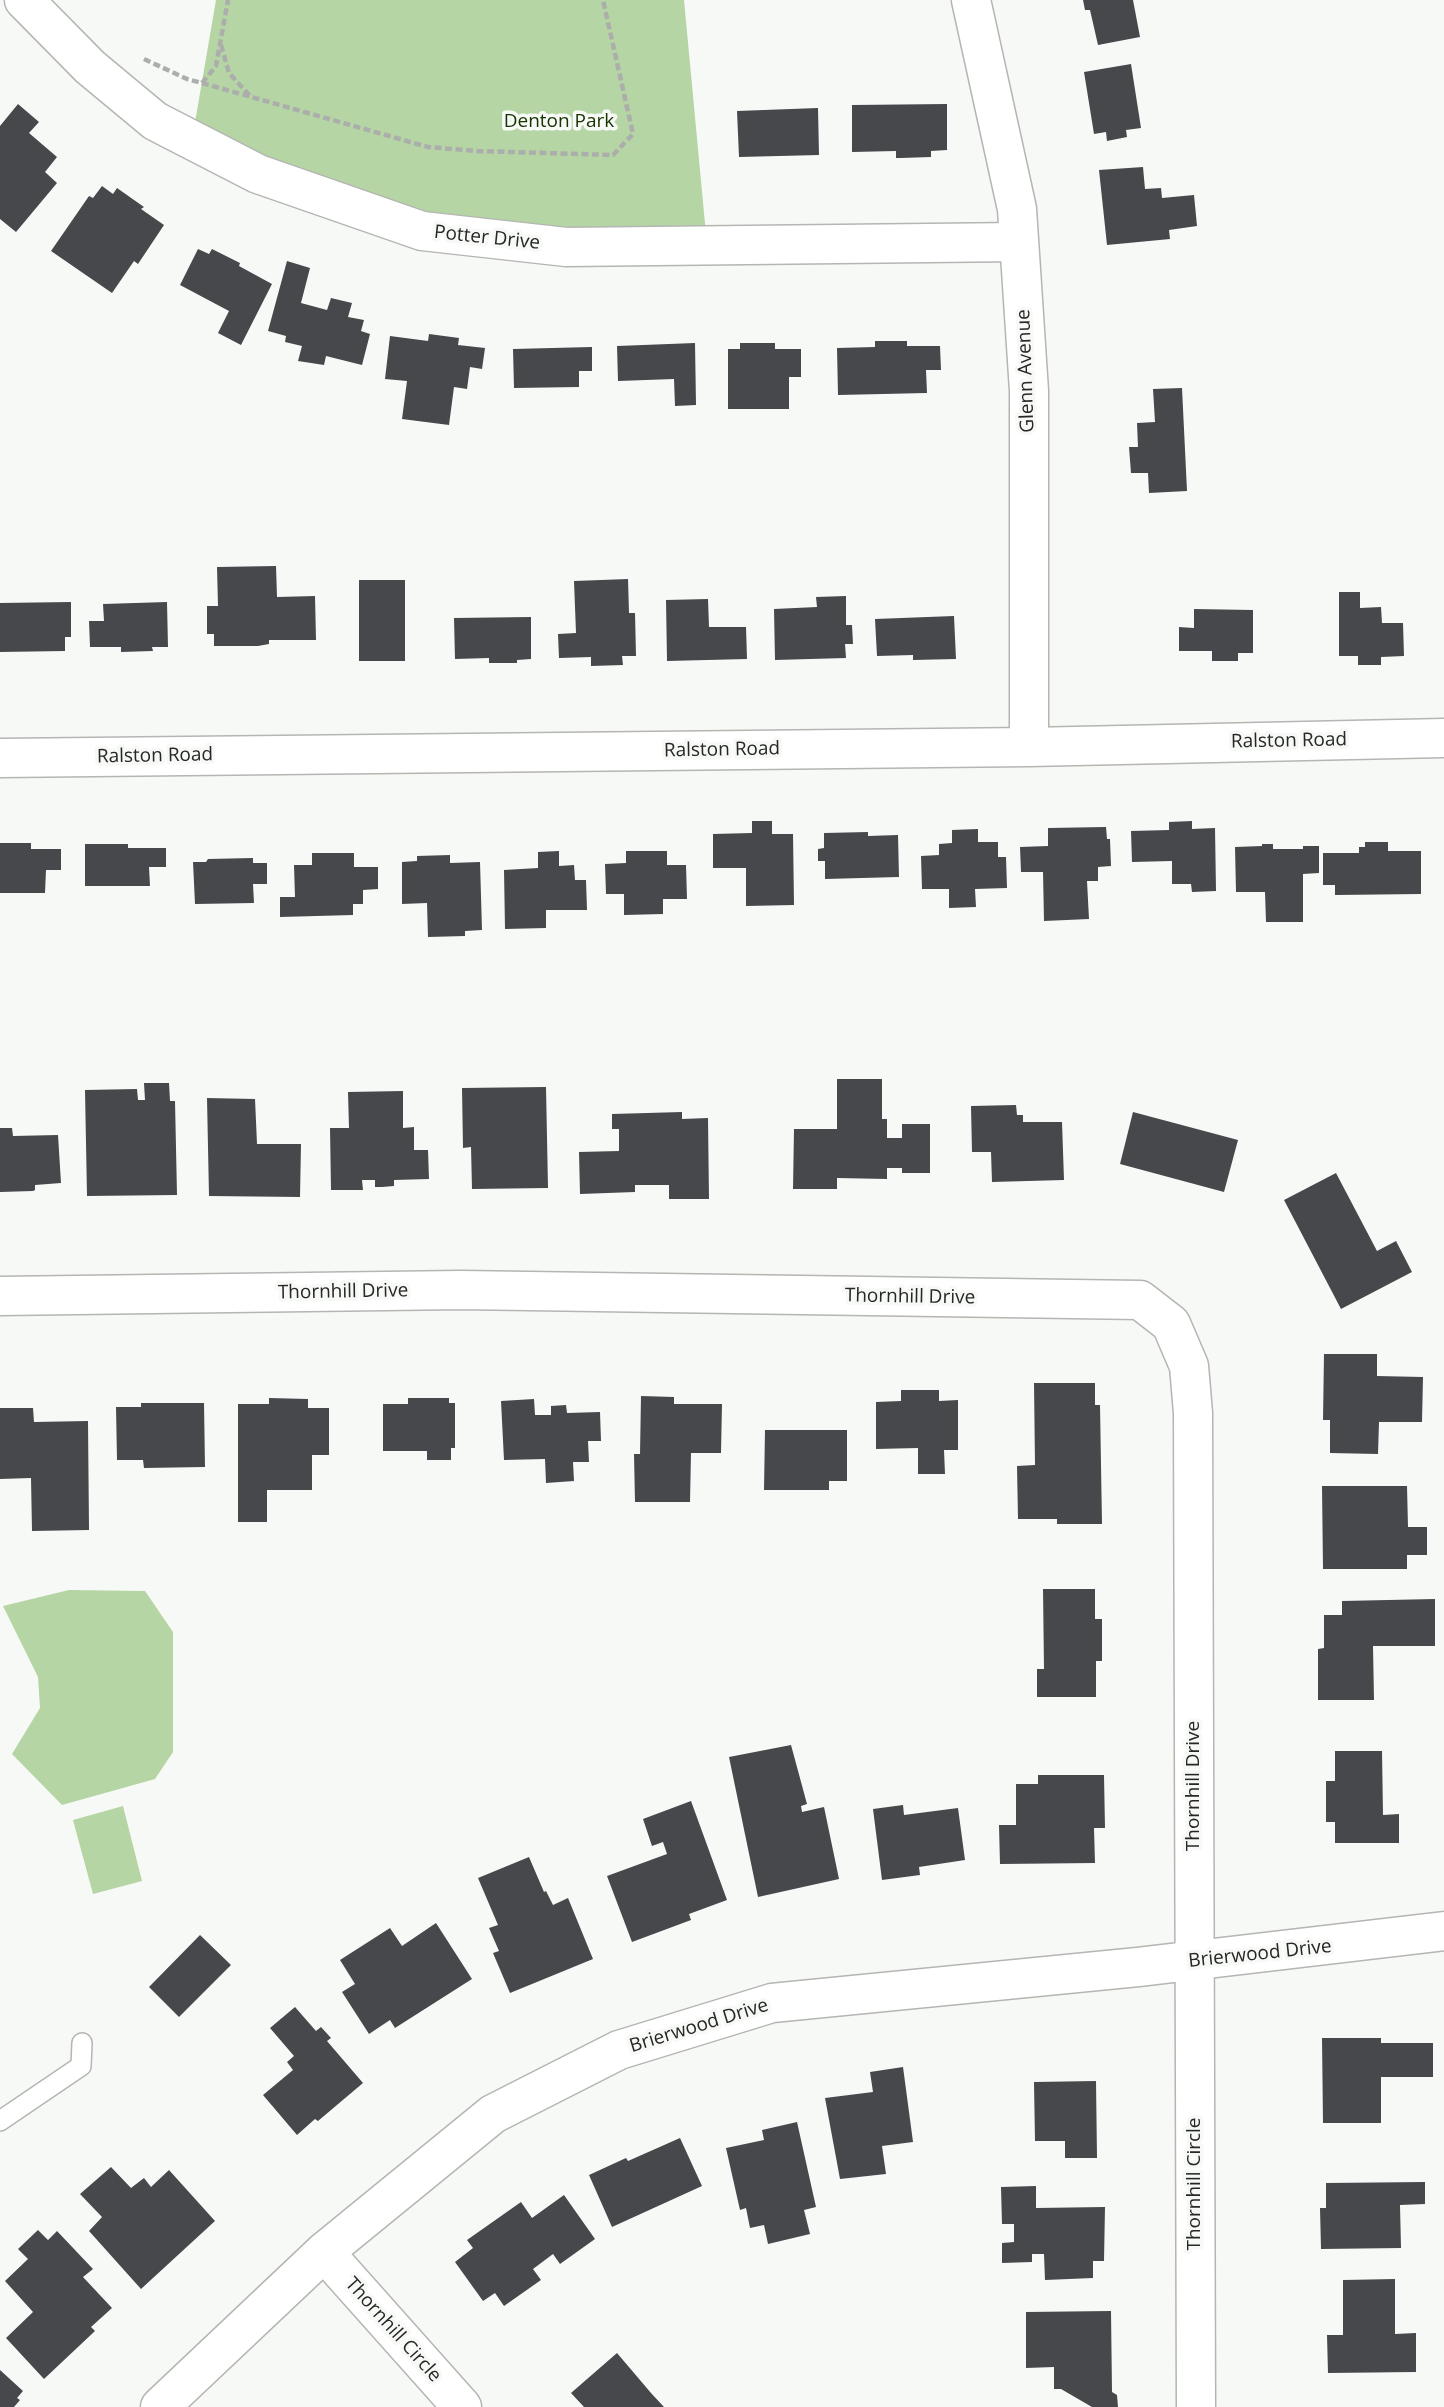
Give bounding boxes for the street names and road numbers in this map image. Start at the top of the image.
street label: Potter Drive [433,221,541,255]
street label: Glenn Avenue [1012,309,1040,433]
street label: Ralston Road [1231,729,1347,753]
street label: Ralston Road [664,738,780,762]
street label: Ralston Road [97,744,213,768]
street label: Thornhill Drive [278,1279,408,1305]
street label: Thornhill Drive [845,1284,975,1310]
street label: Thornhill Drive [1183,1721,1205,1851]
street label: Brierwood Drive [1187,1935,1333,1973]
street label: Brierwood Drive [627,1994,771,2058]
street label: Thornhill Circle [1184,2117,1206,2251]
street label: Thornhill Circle [340,2273,446,2387]

